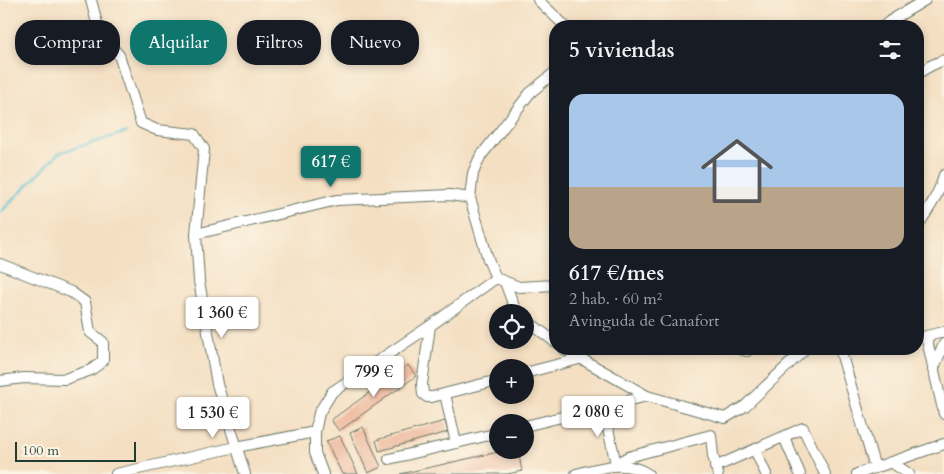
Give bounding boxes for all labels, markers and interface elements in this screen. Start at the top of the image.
chip: Comprar [15,20,120,65]
chip: Alquilar [130,20,227,65]
chip: Filtros [237,20,321,65]
chip: Nuevo [331,20,419,65]
text: 5 viviendas [569,36,675,65]
icon: filters [876,36,904,64]
icon: home [692,126,782,216]
pin: 617 € [296,146,366,188]
text: 617 € [312,151,350,173]
text: 617 €/mes [569,259,664,288]
text: 2 hab. · 60 m² [569,288,662,310]
pin: 1 360 € [176,296,268,339]
text: 1 360 € [197,302,247,324]
map controls [489,304,534,459]
button: locate [489,304,534,349]
text: Avinguda de Canafort [569,310,719,332]
pin: 799 € [339,356,409,398]
button: + [489,359,534,404]
text: 799 € [355,361,393,383]
pin: 1 530 € [167,396,259,439]
pin: 2 080 € [552,396,644,438]
text: 2 080 € [573,401,623,423]
text: 1 530 € [188,402,238,424]
button: − [489,414,534,459]
scale bar [15,439,136,462]
text: 100 m [22,441,59,460]

